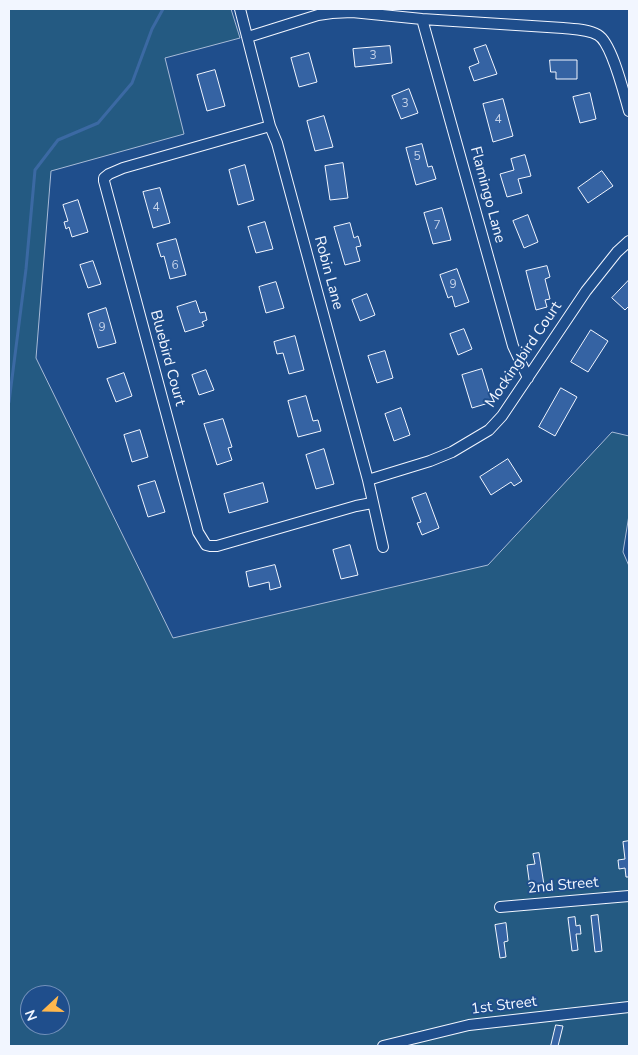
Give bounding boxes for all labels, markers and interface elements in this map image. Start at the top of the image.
house number: 3 [369,49,377,63]
house number: 3 [401,97,409,111]
house number: 4 [494,113,502,127]
street label: Flamingo Lane [465,145,509,245]
house number: 5 [413,150,421,164]
house number: 4 [152,201,160,215]
house number: 7 [433,219,441,233]
street label: Robin Lane [310,234,346,312]
house number: 6 [171,259,179,273]
house number: 9 [449,278,457,292]
street label: Mockingbird Court [482,299,566,411]
street label: Bluebird Court [146,308,188,408]
house number: 9 [98,321,106,335]
street label: 2nd Street [527,874,599,898]
north arrow [20,985,70,1035]
street label: 1st Street [470,993,538,1019]
text: N [21,1007,42,1024]

